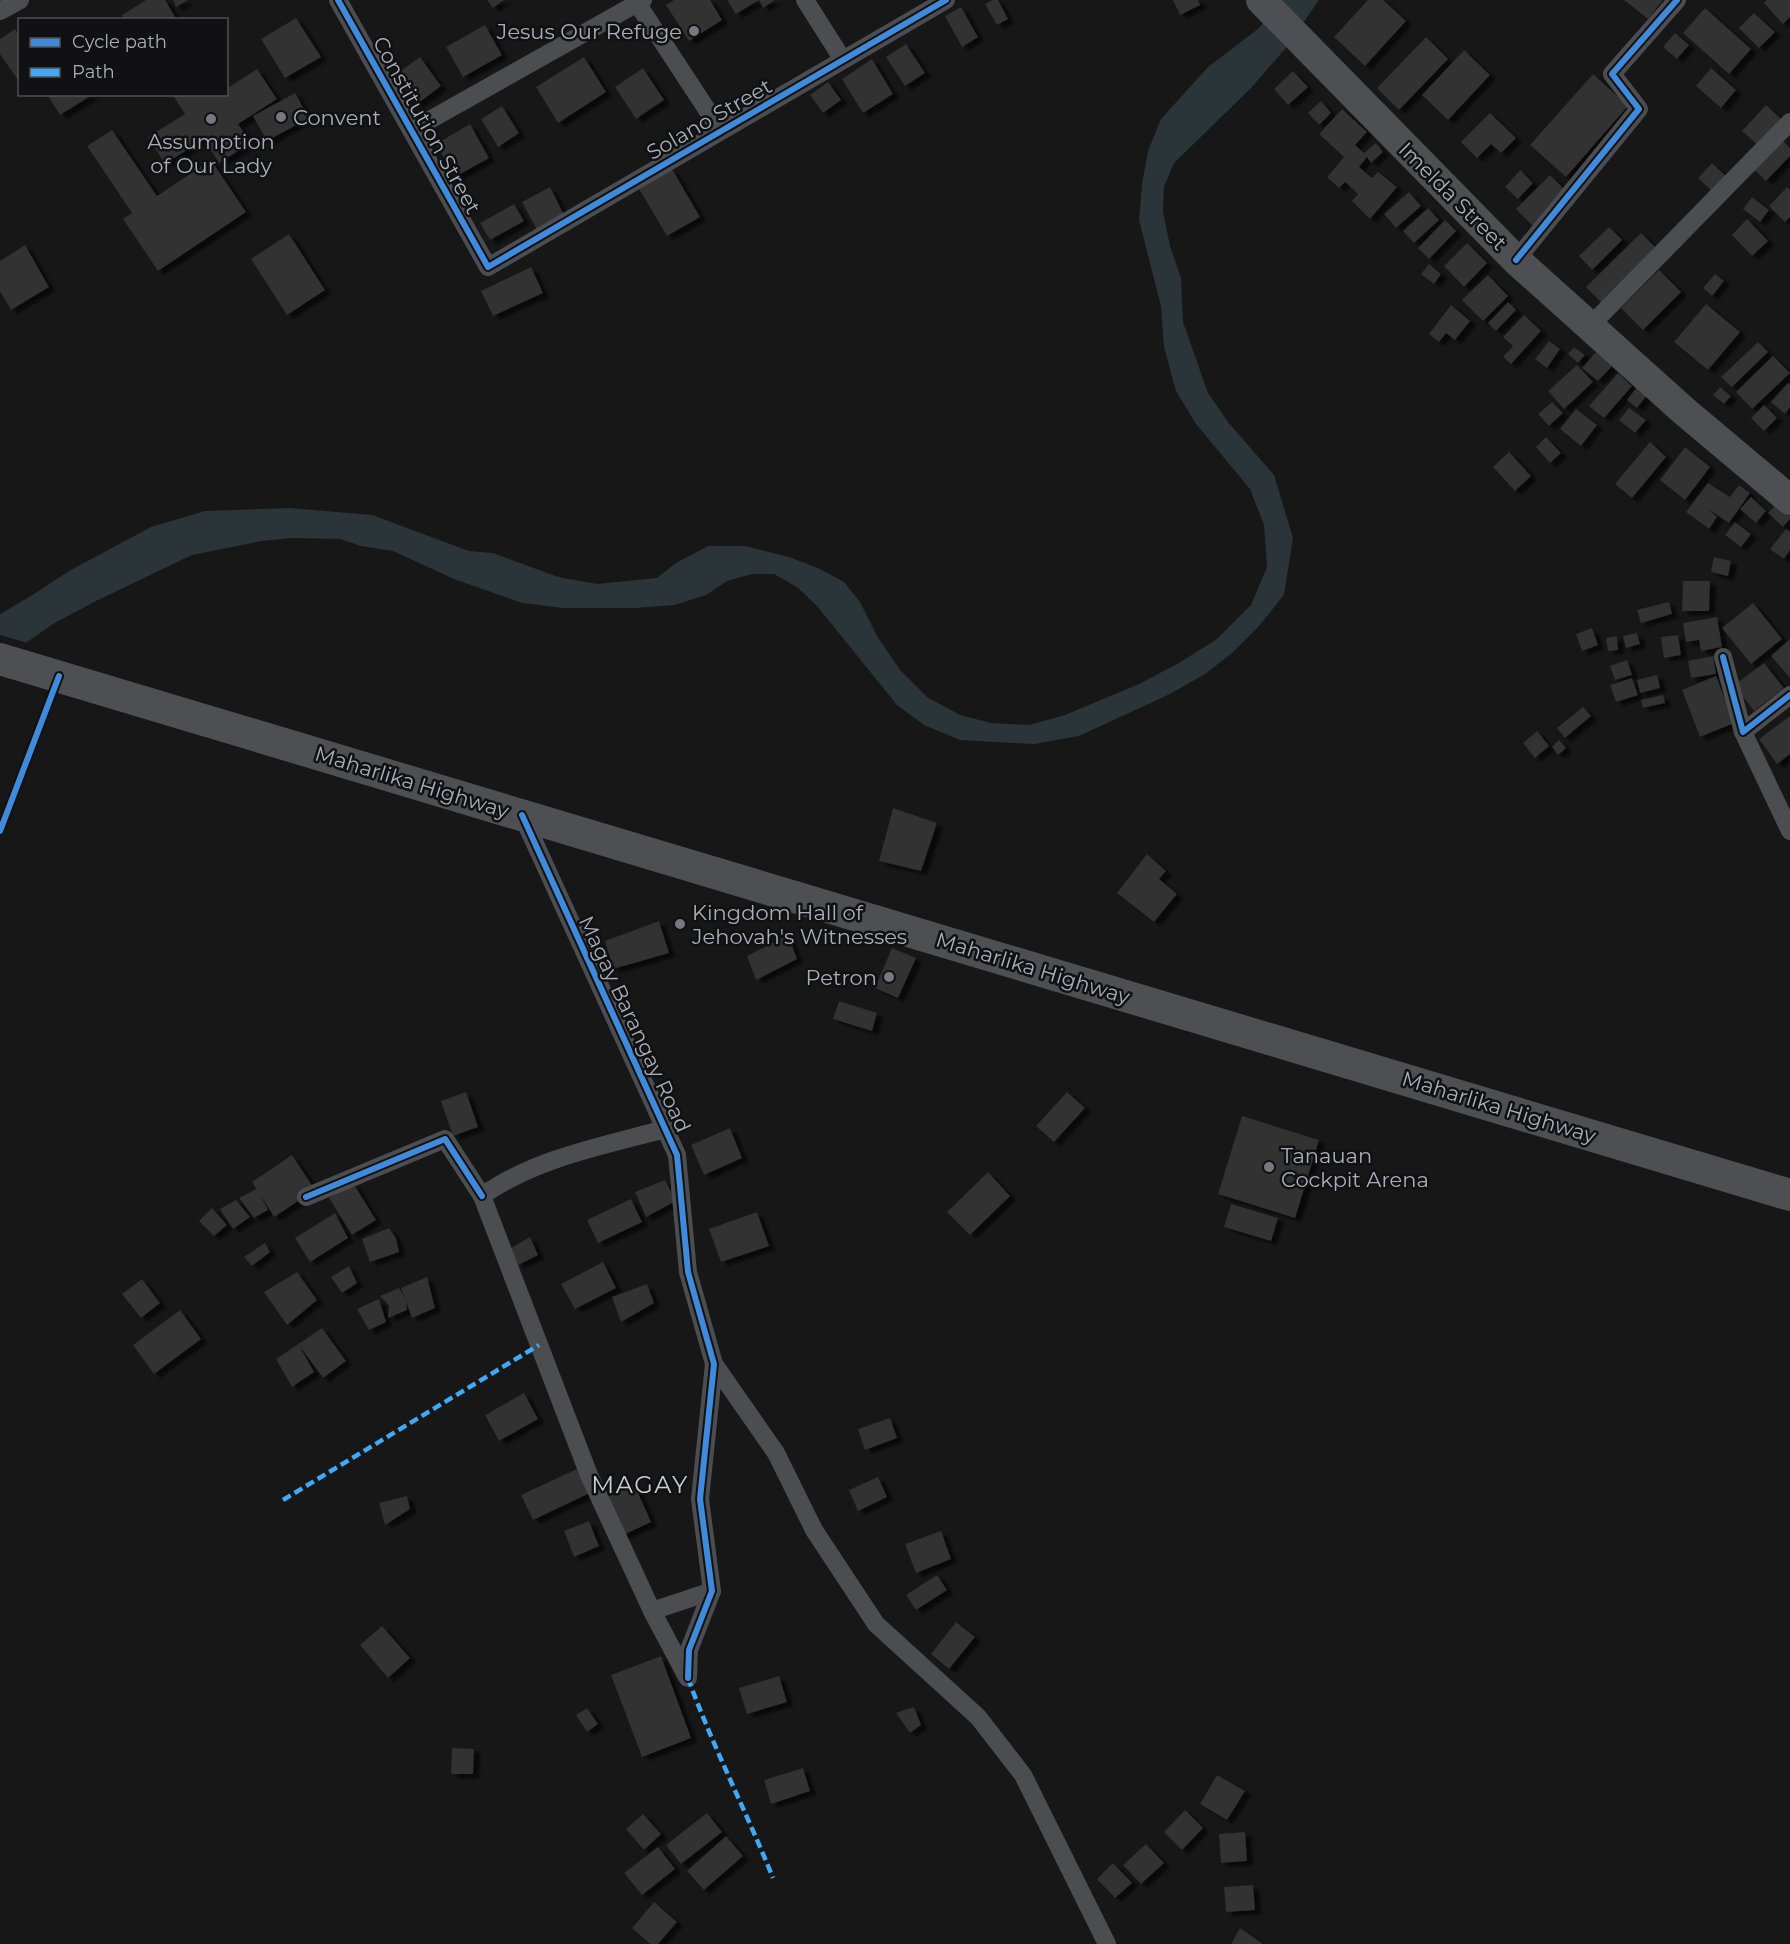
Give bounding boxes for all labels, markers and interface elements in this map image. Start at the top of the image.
legend [18,18,228,96]
place label: Jesus Our Refuge [496,19,682,44]
marker: Jesus Our Refuge [687,24,701,38]
text: Cycle path [72,31,167,53]
street label: Constitution Street [368,32,486,218]
text: Path [72,61,115,83]
street label: Solano Street [642,73,776,165]
place label: Convent [293,105,381,130]
marker: Convent [274,110,288,124]
marker: Assumption of Our Lady [204,112,218,126]
place label: Assumption of Our Lady [147,129,275,178]
street label: Imelda Street [1394,137,1512,255]
street label: Maharlika Highway [312,741,513,824]
place label: Kingdom Hall of Jehovah's Witnesses [691,900,907,949]
street label: Magay Barangay Road [574,912,696,1136]
marker: Kingdom Hall of Jehovah's Witnesses [673,917,687,931]
street label: Maharlika Highway [933,927,1134,1010]
place label: Petron [805,965,877,990]
marker: Petron [882,970,896,984]
street label: Maharlika Highway [1399,1066,1600,1149]
place label: Tanauan Cockpit Arena [1281,1143,1429,1192]
marker: Tanauan Cockpit Arena [1262,1160,1276,1174]
district label: MAGAY [591,1470,689,1499]

